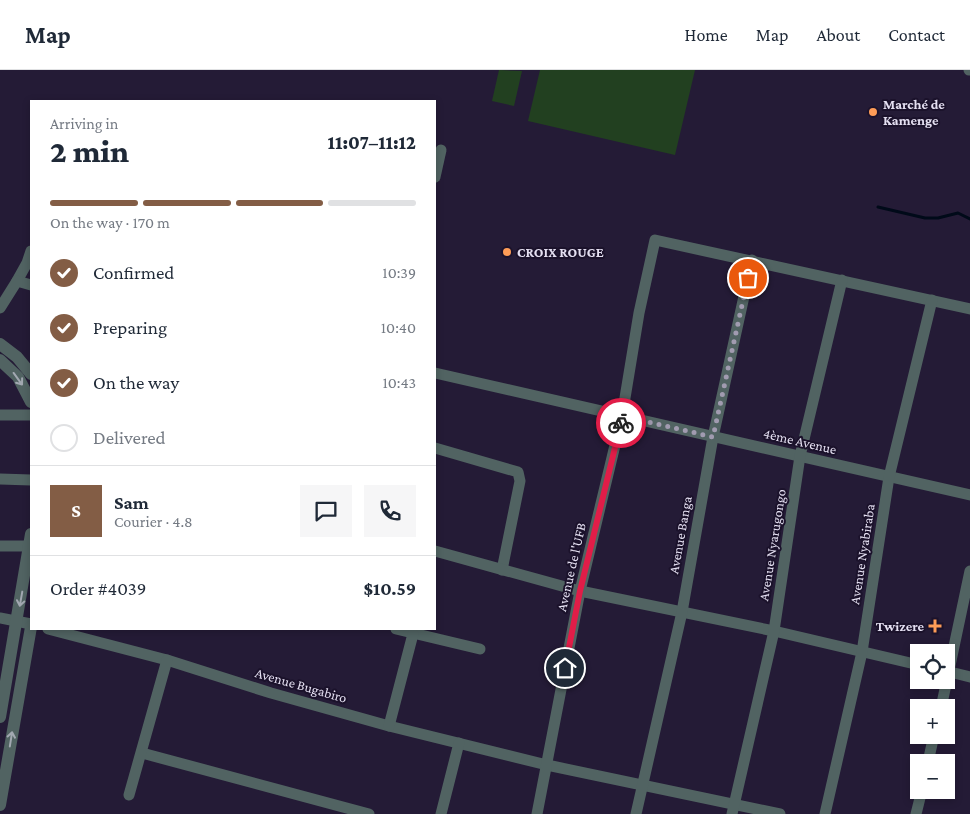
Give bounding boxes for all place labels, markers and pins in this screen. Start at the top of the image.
place label: Marché de Kamenge [883,96,945,128]
marker: Marché de Kamenge [867,106,879,118]
place label: CROIX ROUGE [517,244,604,260]
marker: CROIX ROUGE [501,246,513,258]
pin [727,257,769,299]
place label: Twizere [876,618,924,634]
marker: Twizere [928,619,942,633]
pin [544,647,586,689]

